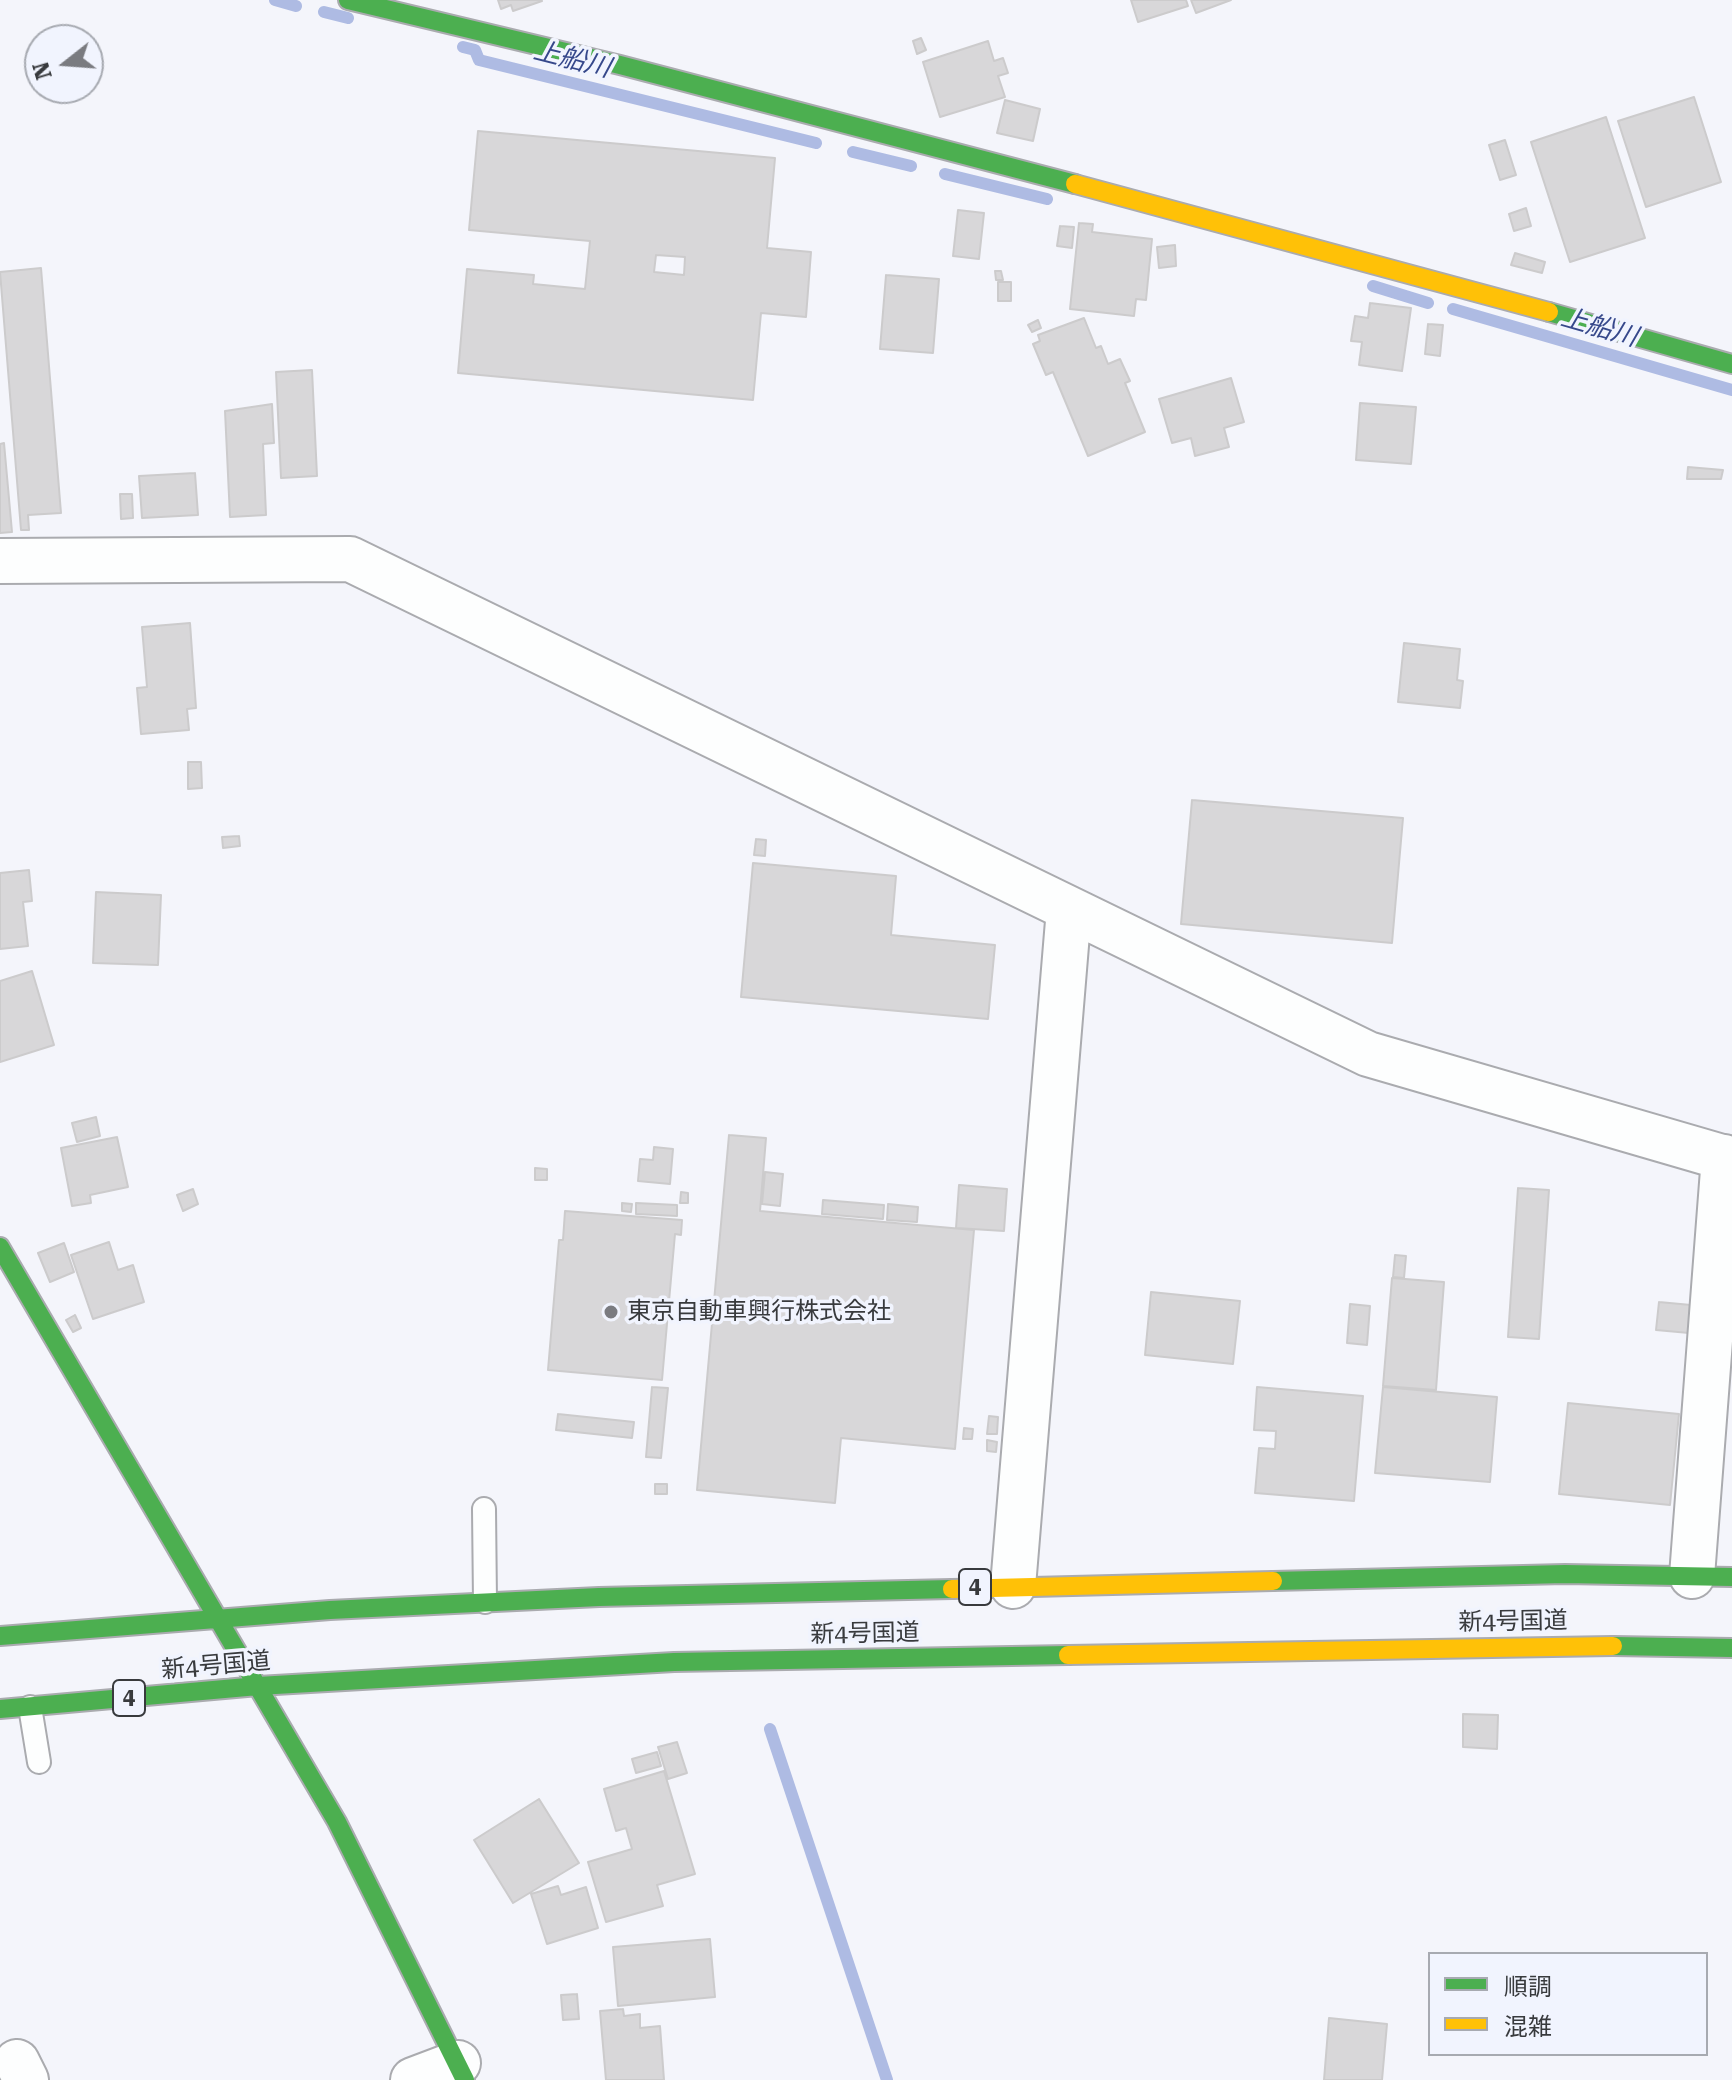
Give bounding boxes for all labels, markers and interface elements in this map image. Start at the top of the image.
north arrow [24,24,104,104]
water label: 上船川 [530,35,614,85]
text: N [28,59,57,82]
water label: 上船川 [1557,302,1641,354]
place label: 東京自動車興行株式会社 [627,1298,891,1326]
marker: 東京自動車興行株式会社 [602,1303,620,1321]
road number: 4 [959,1569,991,1605]
street label: 新4号国道 [1458,1607,1568,1637]
street label: 新4号国道 [810,1619,920,1649]
street label: 新4号国道 [160,1647,272,1685]
road number: 4 [113,1680,145,1716]
legend [1428,1952,1708,2056]
text: 順調 [1504,1973,1552,2001]
text: 混雑 [1504,2013,1552,2041]

